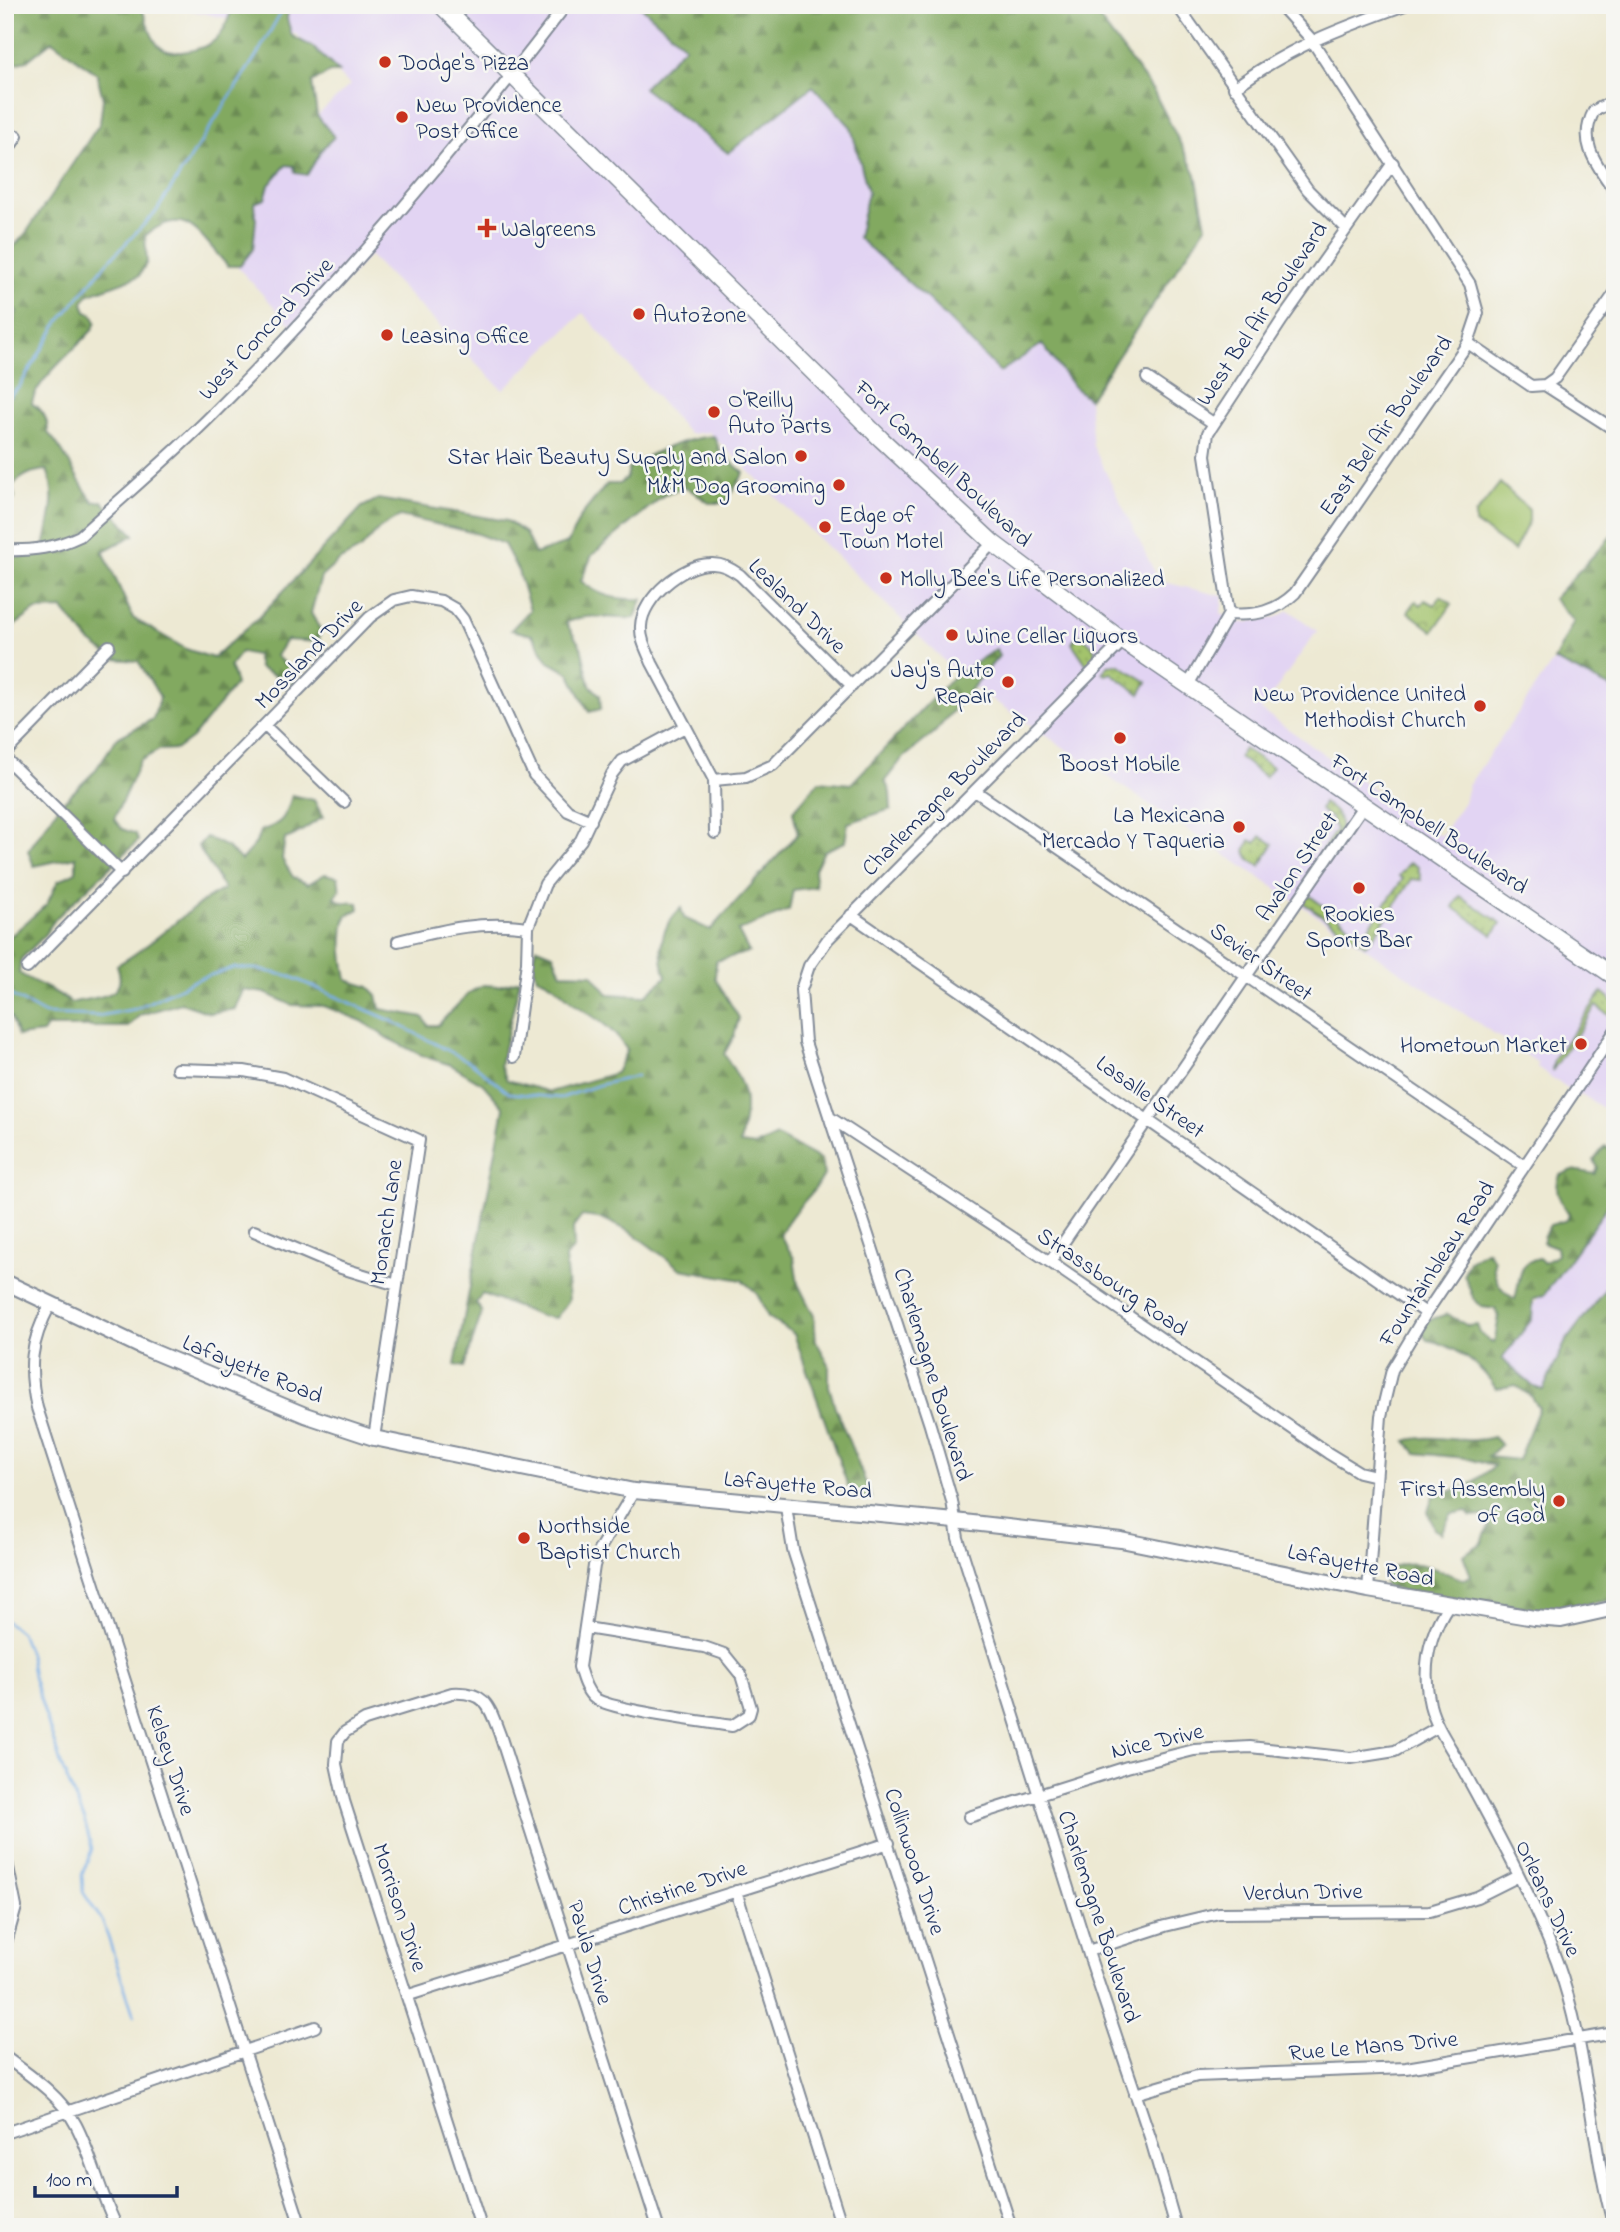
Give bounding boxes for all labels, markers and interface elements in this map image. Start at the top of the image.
place label: Dodge's Pizza [398,48,529,82]
marker: Dodge's Pizza [377,54,393,70]
place label: New Providence Post Office [416,90,562,149]
marker: New Providence Post Office [394,109,410,125]
place label: Walgreens [501,214,596,248]
street label: West Bel Air Boulevard [1189,216,1337,413]
marker: Walgreens [479,220,495,236]
street label: West Concord Drive [192,250,343,409]
place label: AutoZone [653,300,747,333]
marker: AutoZone [631,306,647,322]
place label: Leasing Office [401,321,530,355]
marker: Leasing Office [379,327,395,343]
street label: East Bel Air Boulevard [1312,329,1462,524]
street label: Fort Campbell Boulevard [845,373,1038,556]
place label: O'Reilly Auto Parts [728,385,832,444]
marker: O'Reilly Auto Parts [706,404,722,420]
place label: Star Hair Beauty Supply and Salon [447,442,787,477]
marker: Star Hair Beauty Supply and Salon [793,448,809,464]
place label: M&M Dog Grooming [647,471,825,505]
marker: M&M Dog Grooming [831,477,847,493]
place label: Edge of Town Motel [839,500,943,559]
marker: Edge of Town Motel [817,519,833,535]
street label: Lealand Drive [740,551,853,663]
place label: Molly Bee's Life Personalized [900,564,1165,599]
marker: Molly Bee's Life Personalized [878,570,894,586]
street label: Mossland Drive [248,591,372,718]
place label: Wine Cellar Liquors [966,621,1139,654]
marker: Wine Cellar Liquors [944,627,960,643]
place label: Jay's Auto Repair [891,655,995,714]
marker: Jay's Auto Repair [1000,674,1016,690]
place label: New Providence United Methodist Church [1253,679,1466,738]
marker: New Providence United Methodist Church [1472,698,1488,714]
street label: Charlemagne Boulevard [855,705,1035,885]
marker: Boost Mobile [1112,730,1128,746]
street label: Fort Campbell Boulevard [1322,746,1534,904]
place label: Boost Mobile [1059,749,1181,782]
place label: La Mexicana Mercado Y Taqueria [1042,800,1225,859]
street label: Avalon Street [1249,806,1347,929]
marker: La Mexicana Mercado Y Taqueria [1231,819,1247,835]
marker: Rookies Sports Bar [1351,880,1367,896]
place label: Rookies Sports Bar [1306,899,1413,958]
street label: Sevier Street [1202,915,1319,1011]
place label: Hometown Market [1400,1030,1567,1063]
marker: Hometown Market [1573,1036,1589,1052]
street label: Lasalle Street [1088,1048,1211,1148]
street label: Monarch Lane [362,1157,413,1287]
street label: Fountainbleau Road [1371,1175,1504,1355]
street label: Strassbourg Road [1029,1220,1194,1347]
street label: Charlemagne Boulevard [883,1264,980,1486]
street label: Lafayette Road [176,1327,327,1415]
street label: Lafayette Road [722,1464,873,1511]
place label: First Assembly of God [1399,1474,1545,1533]
marker: First Assembly of God [1551,1493,1567,1509]
place label: Northside Baptist Church [537,1511,680,1570]
marker: Northside Baptist Church [516,1530,532,1546]
street label: Lafayette Road [1284,1536,1437,1599]
street label: Kelsey Drive [134,1702,203,1821]
street label: Nice Drive [1108,1716,1208,1769]
street label: Collinwood Drive [874,1784,953,1940]
street label: Charlemagne Boulevard [1047,1806,1148,2027]
street label: Orleans Drive [1505,1835,1589,1964]
street label: Morrison Drive [362,1839,435,1977]
street label: Christine Drive [614,1853,752,1926]
street label: Verdun Drive [1242,1876,1364,1911]
street label: Paula Drive [557,1896,620,2010]
street label: Rue Le Mans Drive [1287,2024,1460,2071]
scale bar [35,2155,177,2199]
text: 100 m [46,2166,92,2196]

